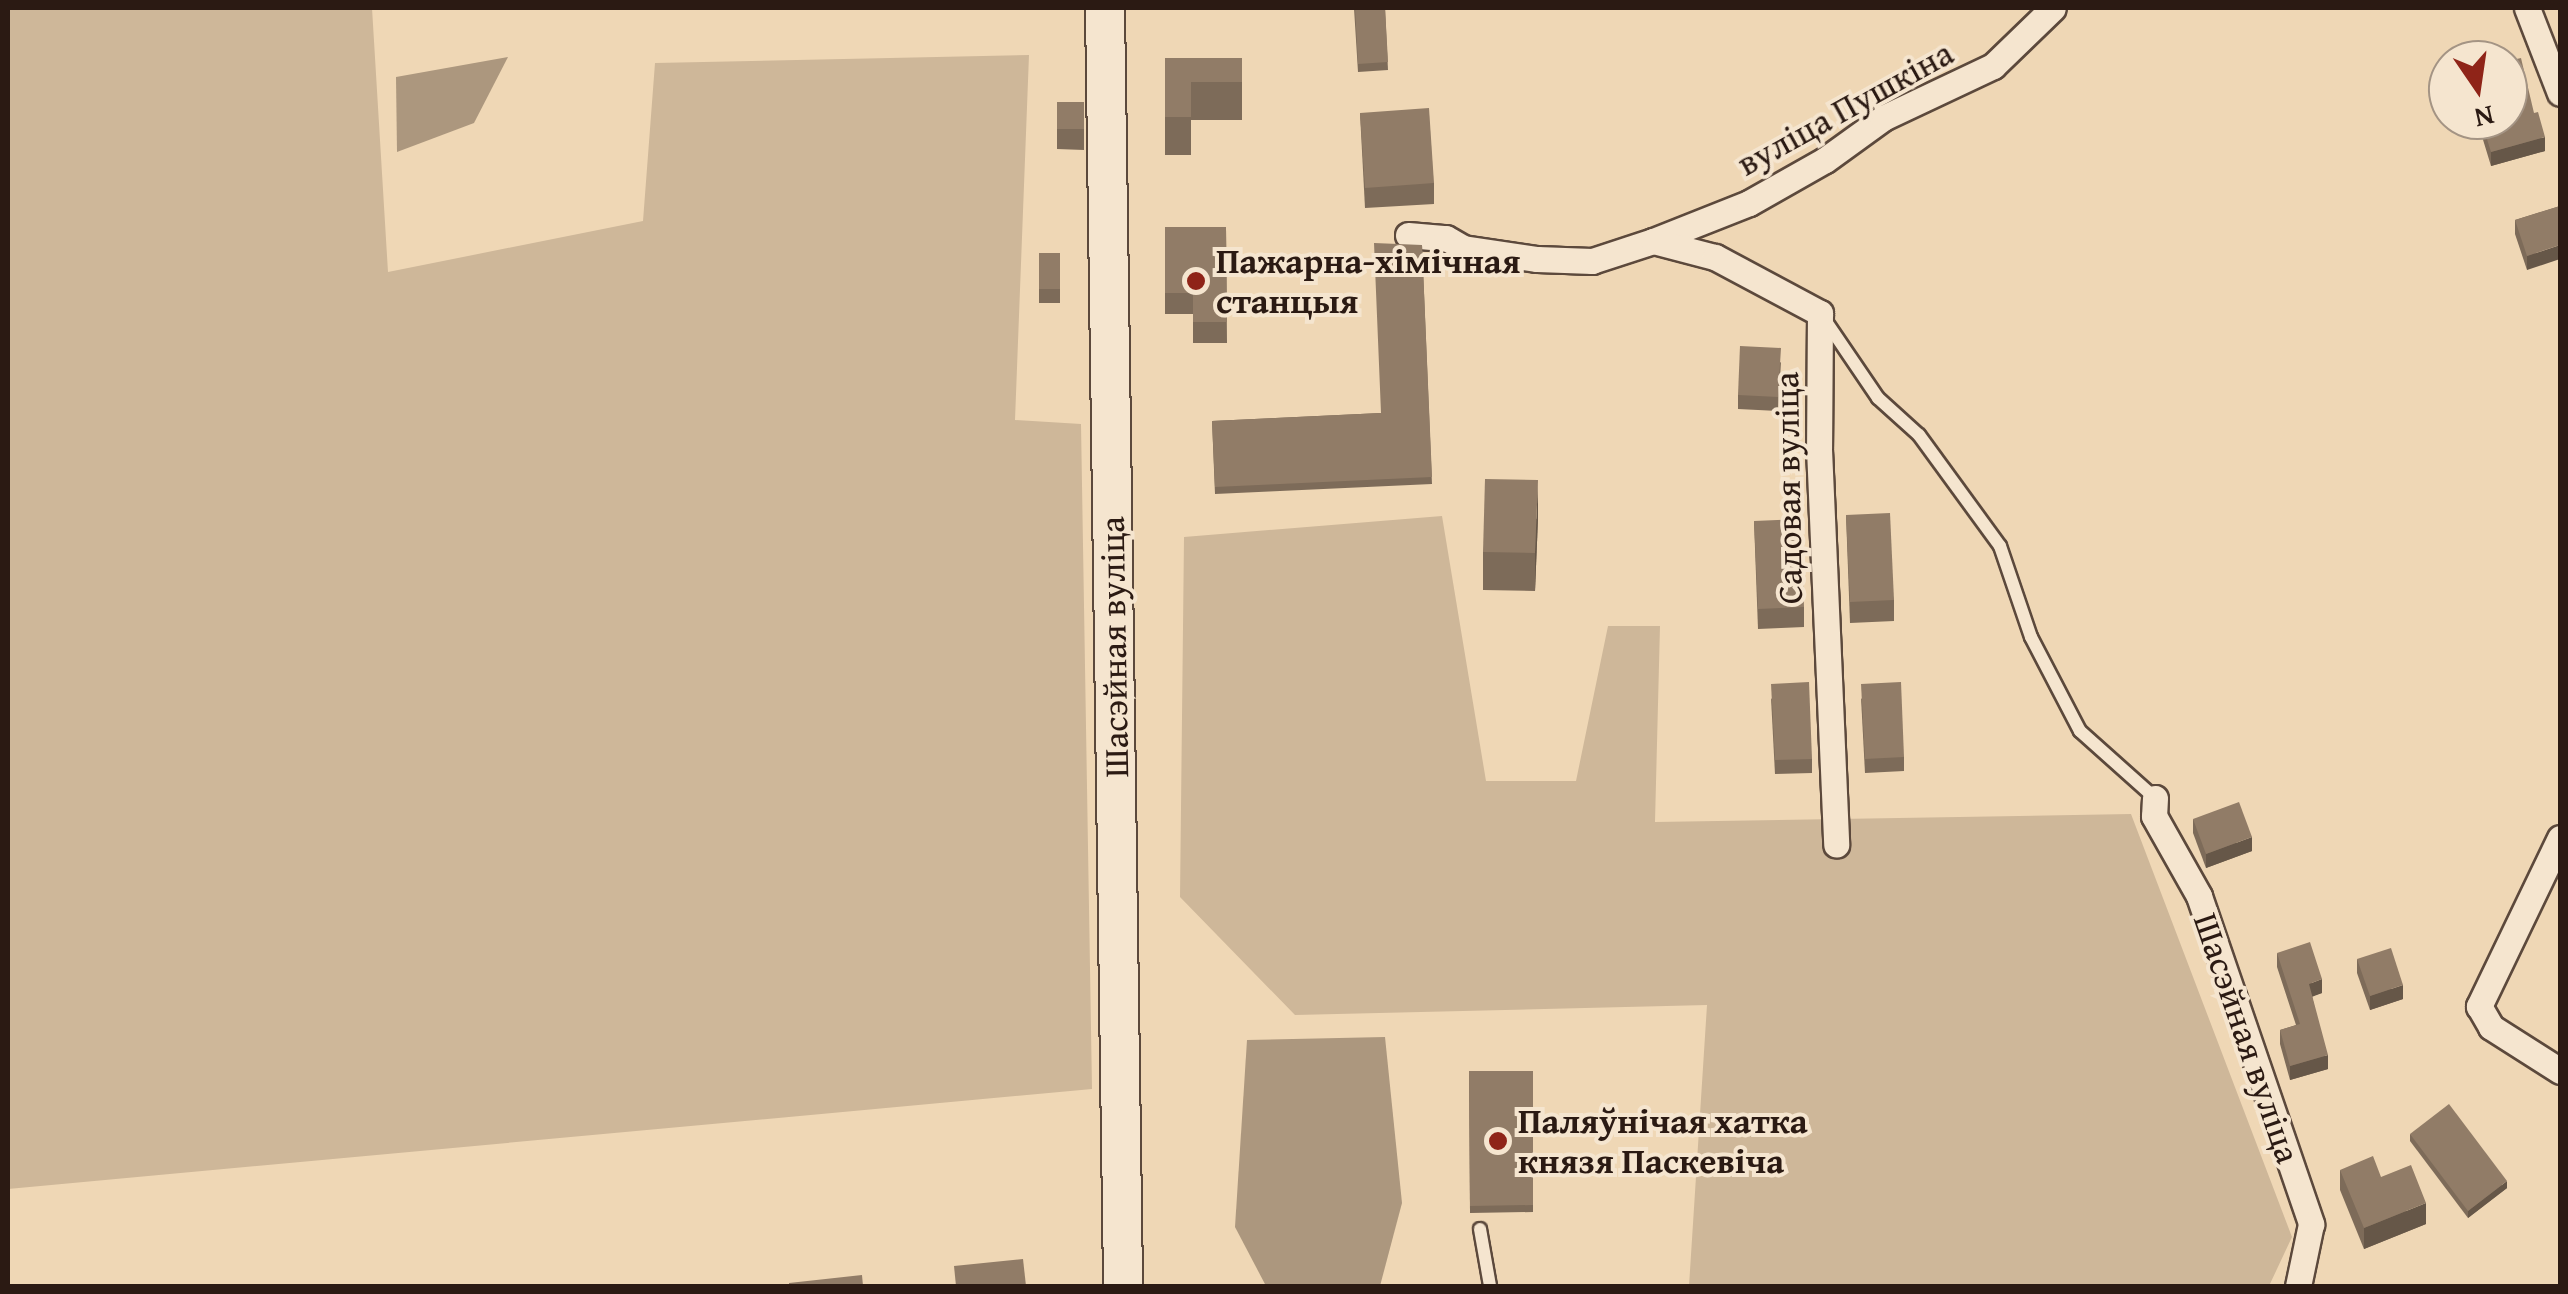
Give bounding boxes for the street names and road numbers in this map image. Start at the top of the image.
street label: вуліца Пушкіна [1730,31,1960,185]
street label: Садовая вуліца [1765,372,1811,604]
street label: Шасэйная вуліца [1091,516,1137,778]
street label: Шасэйная вуліца [2185,907,2309,1169]

